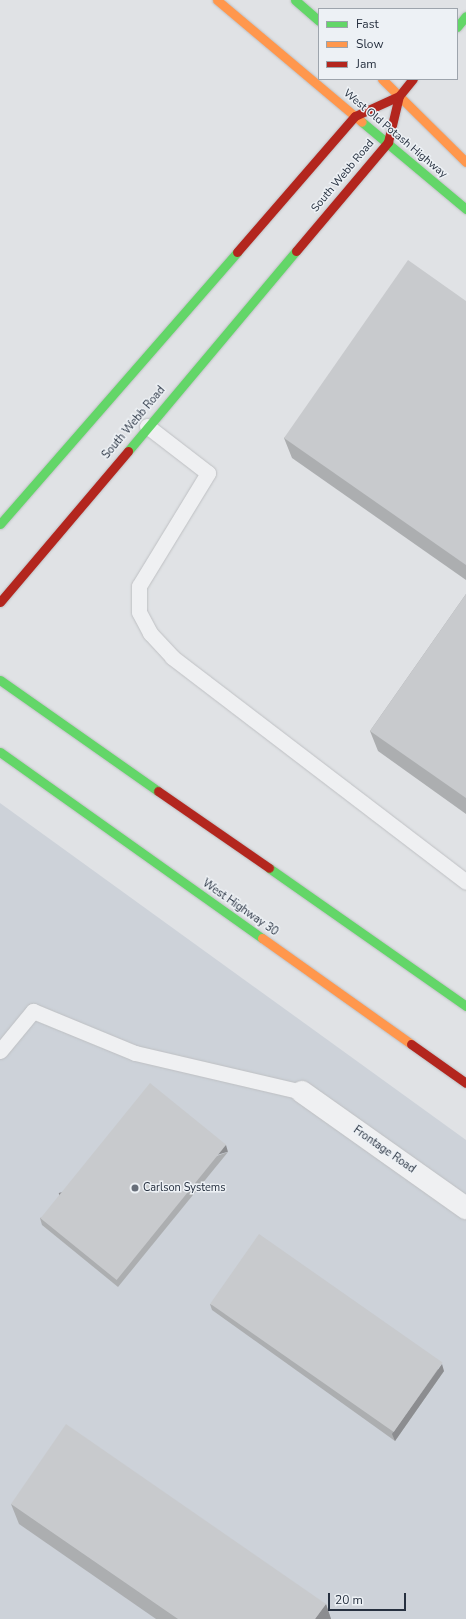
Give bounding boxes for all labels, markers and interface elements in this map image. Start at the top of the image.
legend [318,8,458,80]
text: Fast [356,16,379,32]
text: Slow [356,36,384,52]
text: Jam [356,56,377,72]
street label: West Old Potash Highway [341,87,449,181]
street label: South Webb Road [309,137,377,215]
street label: South Webb Road [100,384,168,462]
street label: West Highway 30 [200,877,280,939]
street label: Frontage Road [351,1124,417,1176]
place label: Carlson Systems [143,1181,226,1195]
marker: Carlson Systems [130,1183,140,1193]
scale bar [330,1585,408,1611]
text: 20 m [335,1592,363,1608]

